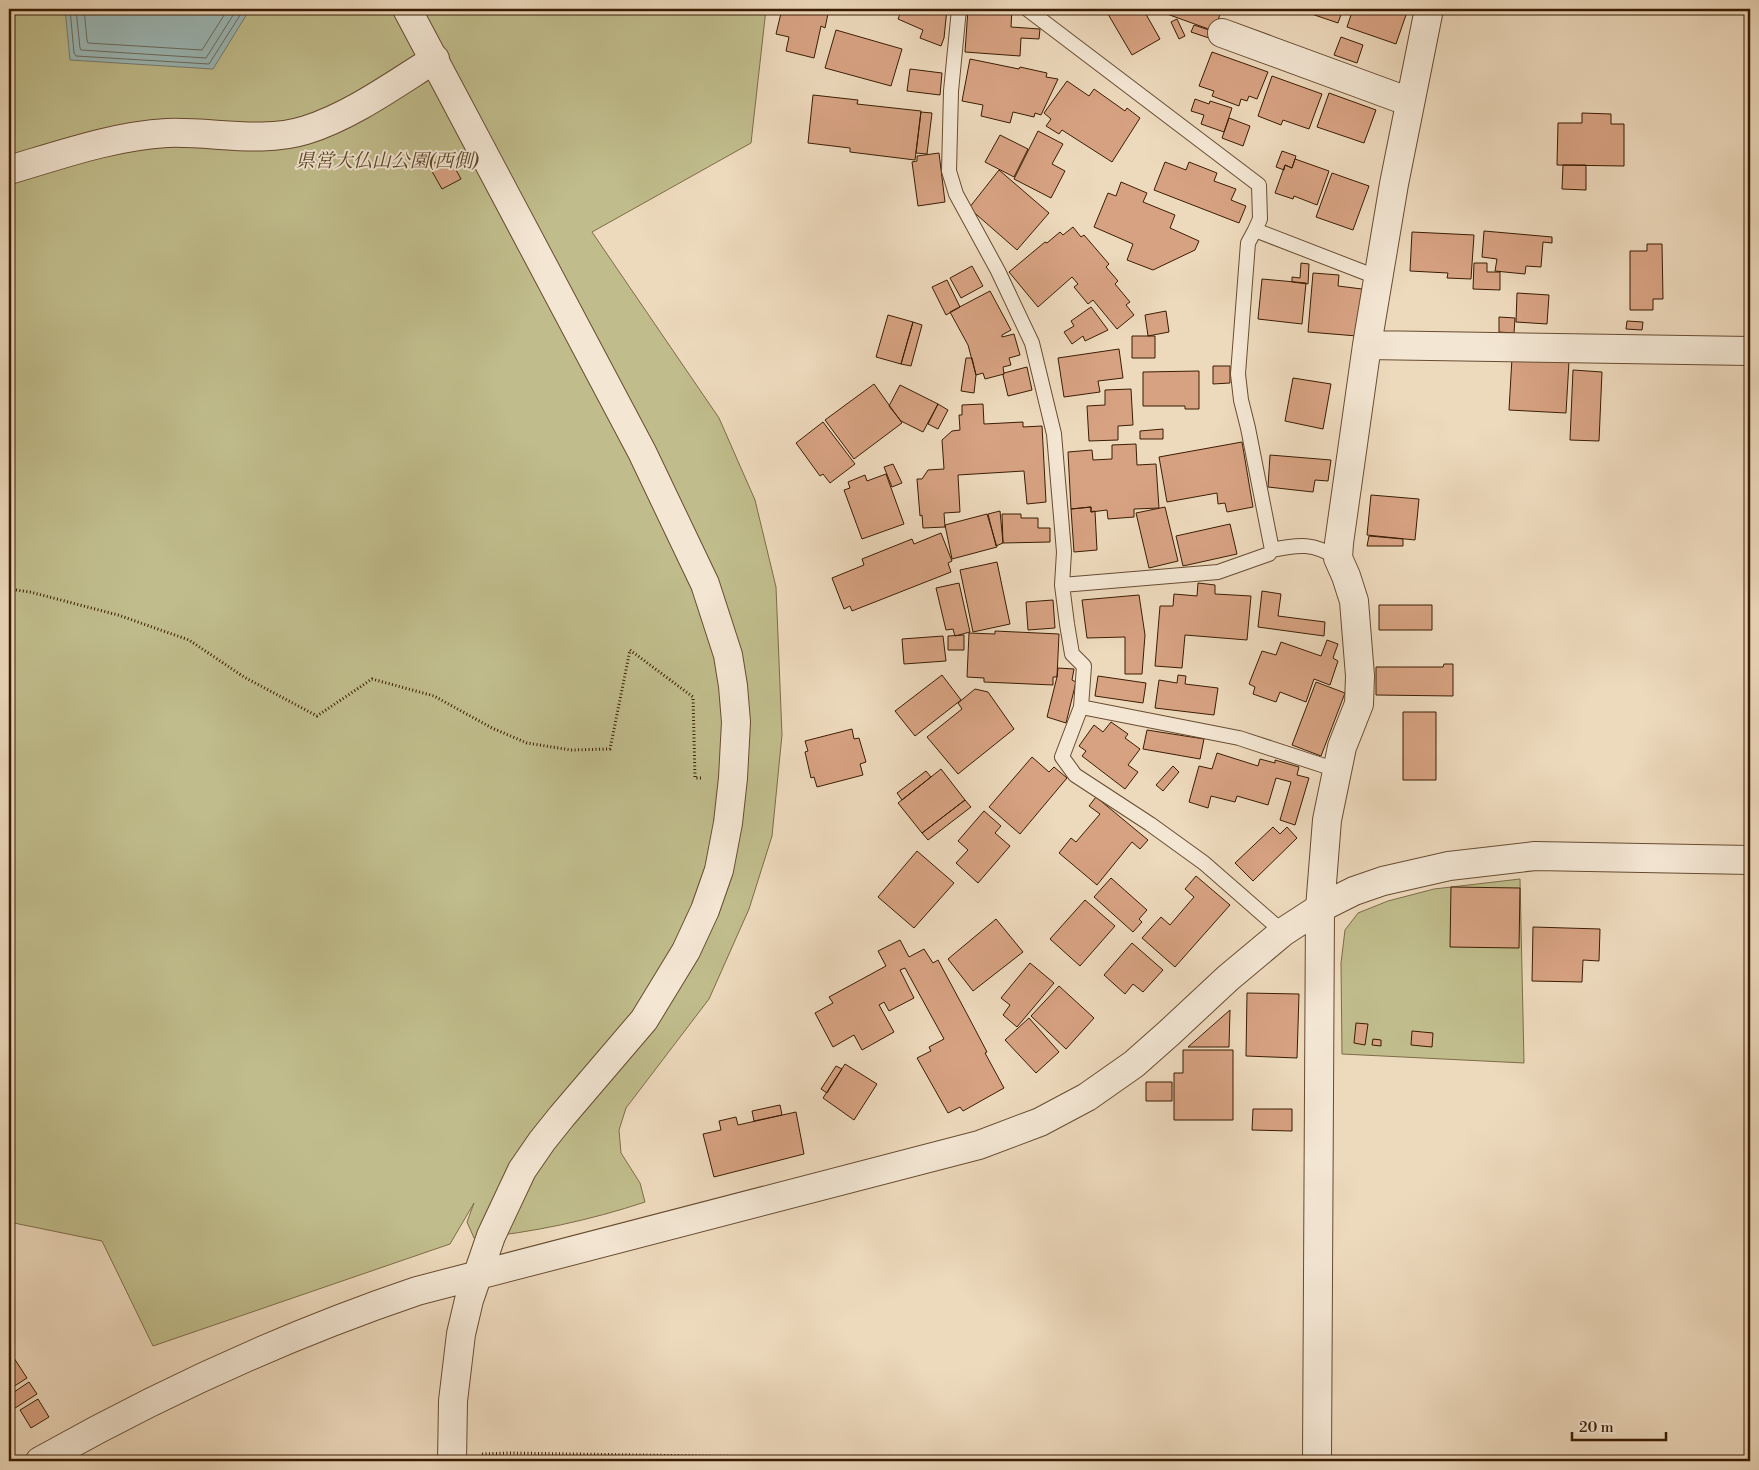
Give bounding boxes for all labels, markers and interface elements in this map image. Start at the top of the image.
park label: 県営大仏山公園(西側) [296,149,479,173]
scale bar [1572,1410,1665,1442]
text: 20 m [1579,1418,1614,1437]

